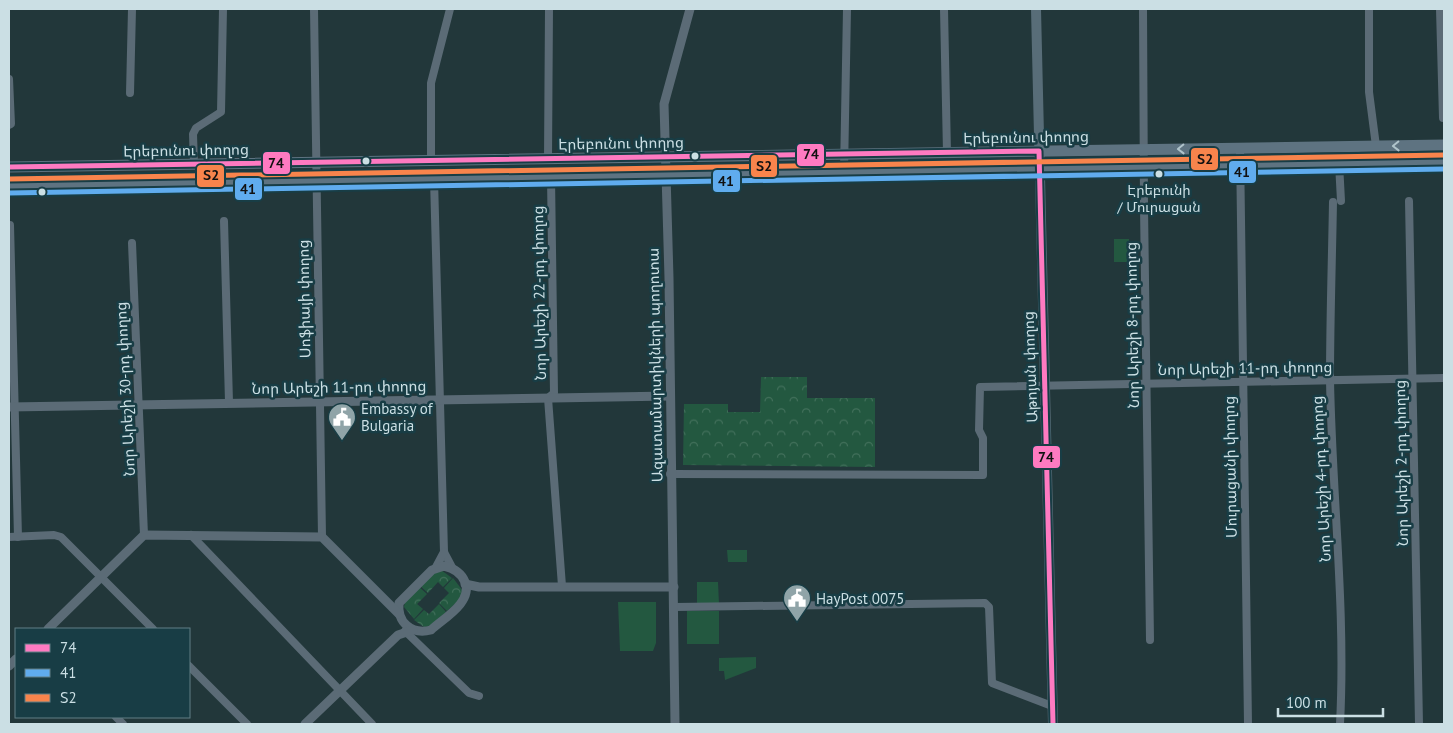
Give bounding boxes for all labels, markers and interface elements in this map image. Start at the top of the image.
street label: Էրեբունու փողոց [963,126,1089,148]
street label: Էրեբունու փողոց [558,132,684,154]
street label: Էրեբունու փողոց [123,139,249,161]
one-way arrow [1391,141,1399,151]
line badge: 74 [796,143,825,167]
one-way arrow [1176,144,1184,155]
text: 74 [803,145,819,163]
line badge: Տ2 [1190,147,1219,171]
text: Տ2 [1197,150,1213,168]
line badge: 74 [262,151,291,175]
unlabelled marker [690,151,700,161]
text: 74 [268,154,284,172]
line badge: Տ2 [750,154,778,178]
unlabelled marker [361,156,371,166]
text: Տ2 [756,157,772,175]
line badge: 41 [1228,160,1257,184]
text: 41 [1234,163,1250,181]
line badge: Տ2 [196,164,225,188]
text: Տ2 [203,166,219,184]
line badge: 41 [712,169,741,193]
marker: Էրեբունի / Մուրացան [1154,169,1164,179]
text: 41 [718,172,734,190]
line badge: 41 [234,177,263,201]
text: 41 [240,180,256,198]
place label: Էրեբունի / Մուրացան [1116,181,1201,216]
unlabelled marker [37,187,47,197]
street label: Նոր Արեշի 22-րդ փողոց [528,206,550,380]
street label: Սոֆիայի փողոց [293,240,315,358]
street label: Նոր Արեշի 8-րդ փողոց [1121,242,1143,408]
street label: Ազատամարտիկների պողոտա [643,248,667,482]
street label: Նոր Արեշի 30-րդ փողոց [111,301,139,477]
street label: Աթոյան փողոց [1019,311,1041,423]
street label: Նոր Արեշի 11-րդ փողոց [1158,357,1332,379]
street label: Նոր Արեշի 11-րդ փողոց [252,376,426,398]
street label: Նոր Արեշի 2-րդ փողոց [1390,380,1412,546]
street label: Նոր Արեշի 4-րդ փողոց [1307,395,1335,563]
street label: Մուրացանի փողոց [1219,396,1241,538]
place label: Embassy of Bulgaria [361,399,434,435]
public building icon: Embassy of Bulgaria [327,402,357,441]
line badge: 74 [1032,445,1061,469]
text: 74 [1038,448,1054,466]
public building icon: HayPost 0075 [782,583,812,622]
place label: HayPost 0075 [816,589,905,608]
legend [15,628,190,718]
text: 74 [60,638,76,657]
text: 41 [60,663,76,682]
scale bar [1278,686,1383,718]
text: Տ2 [60,688,77,707]
text: 100 m [1286,693,1327,712]

